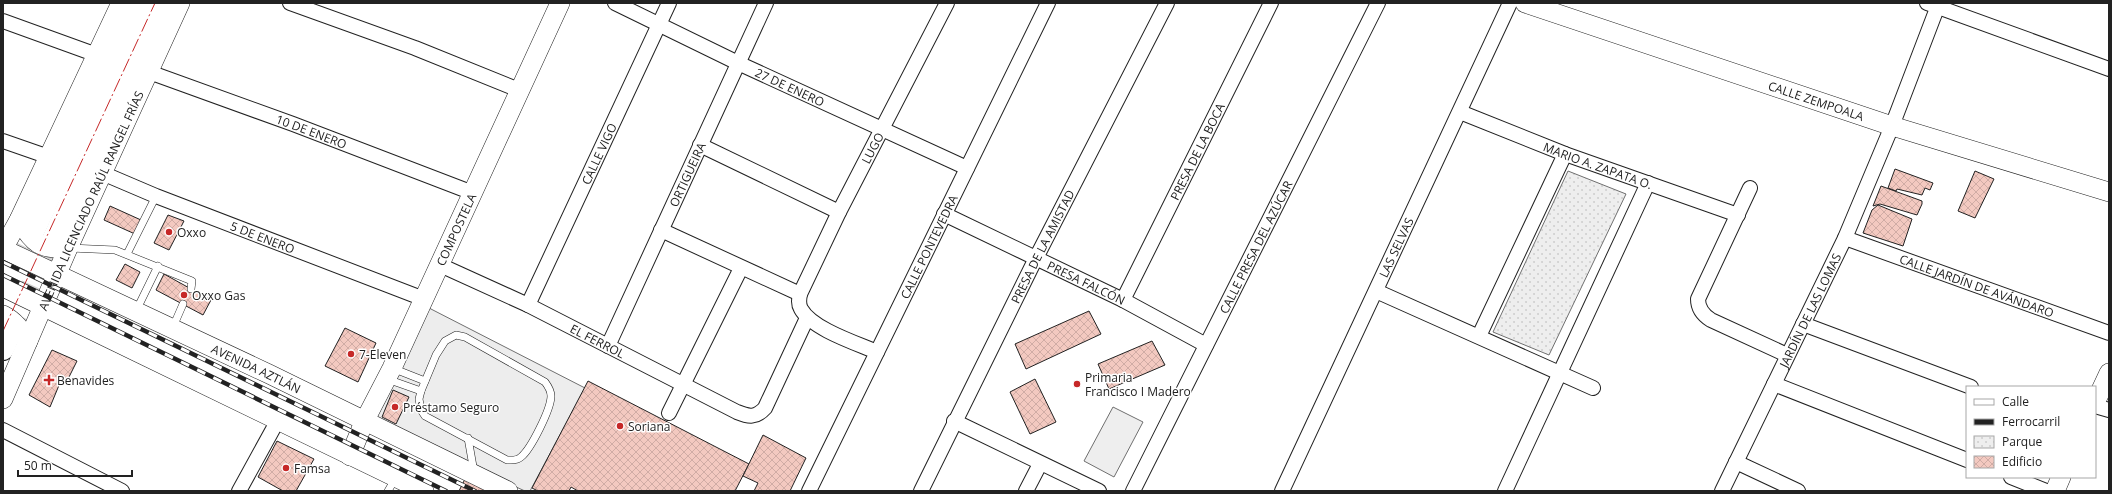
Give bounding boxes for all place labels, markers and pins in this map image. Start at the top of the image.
place label: Oxxo [177,224,206,241]
marker: Oxxo [164,227,174,237]
place label: Oxxo Gas [192,287,246,304]
marker: Oxxo Gas [179,290,189,300]
place label: 7-Eleven [359,346,406,363]
marker: 7-Eleven [346,349,356,359]
place label: Primaria Francisco I Madero [1085,369,1191,400]
place label: Benavides [57,372,115,389]
marker: Benavides [44,375,54,385]
marker: Primaria Francisco I Madero [1072,379,1082,389]
place label: Préstamo Seguro [403,399,499,416]
marker: Préstamo Seguro [390,402,400,412]
place label: Soriana [628,418,670,435]
marker: Soriana [615,421,625,431]
place label: Famsa [294,460,330,477]
marker: Famsa [281,463,291,473]

